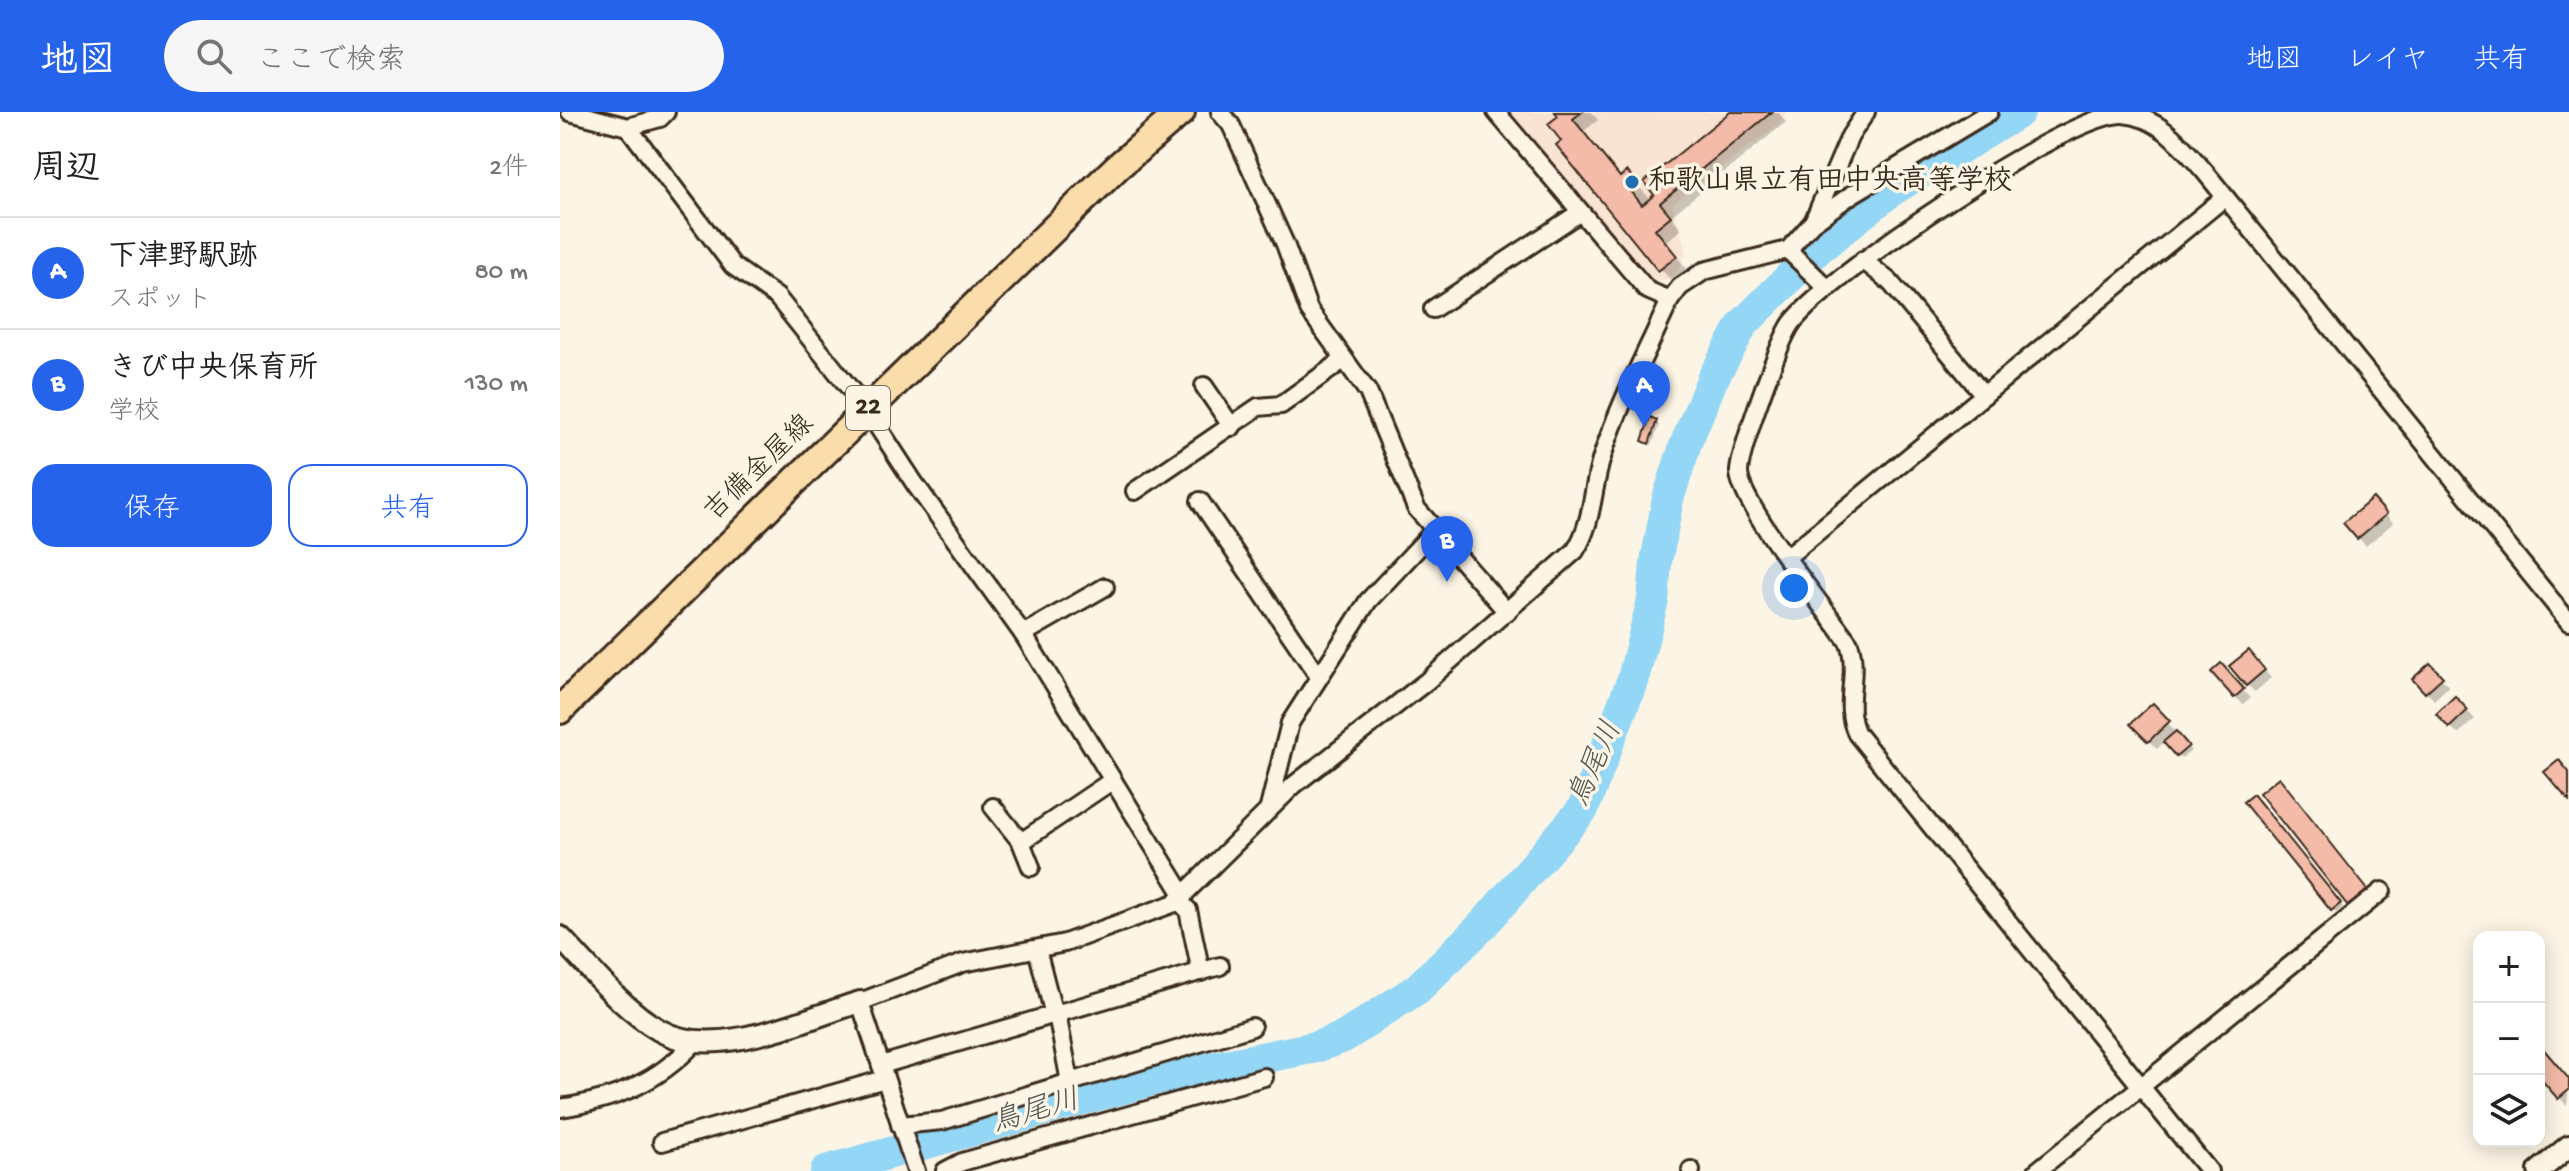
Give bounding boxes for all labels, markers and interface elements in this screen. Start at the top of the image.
search box [164,20,724,92]
icon: search [192,34,236,78]
text: 地図 [40,42,116,86]
text: ここで検索 [256,45,406,80]
text: 地図 [2246,45,2302,78]
text: レイヤ [2346,45,2429,78]
text: 共有 [2473,45,2529,78]
text: 周辺 [32,151,100,191]
text: 2件 [489,154,528,185]
place label: 和歌山県立有田中央高等学校 [1648,164,2012,199]
marker: 和歌山県立有田中央高等学校 [1623,173,1641,191]
text: 下津野駅跡 [108,241,258,276]
text: A [50,258,66,289]
text: 80 m [474,258,528,289]
text: スポット [108,286,212,317]
text: きび中央保育所 [108,353,318,388]
pin: A [1618,361,1670,427]
text: B [51,370,65,401]
text: 130 m [465,370,528,401]
road number: 22 [846,386,890,430]
text: 学校 [108,398,160,429]
street label: 吉備金屋線 [697,408,822,530]
button: 保存 [32,464,272,547]
button: 共有 [288,464,528,547]
pin: B [1421,516,1473,582]
your location [1774,568,1814,608]
water label: 鳥尾川 [1561,716,1631,813]
map controls [2473,931,2545,1147]
button: + [2473,931,2545,1003]
button: − [2473,1003,2545,1075]
button: layers [2473,1075,2545,1147]
water label: 鳥尾川 [987,1082,1084,1142]

